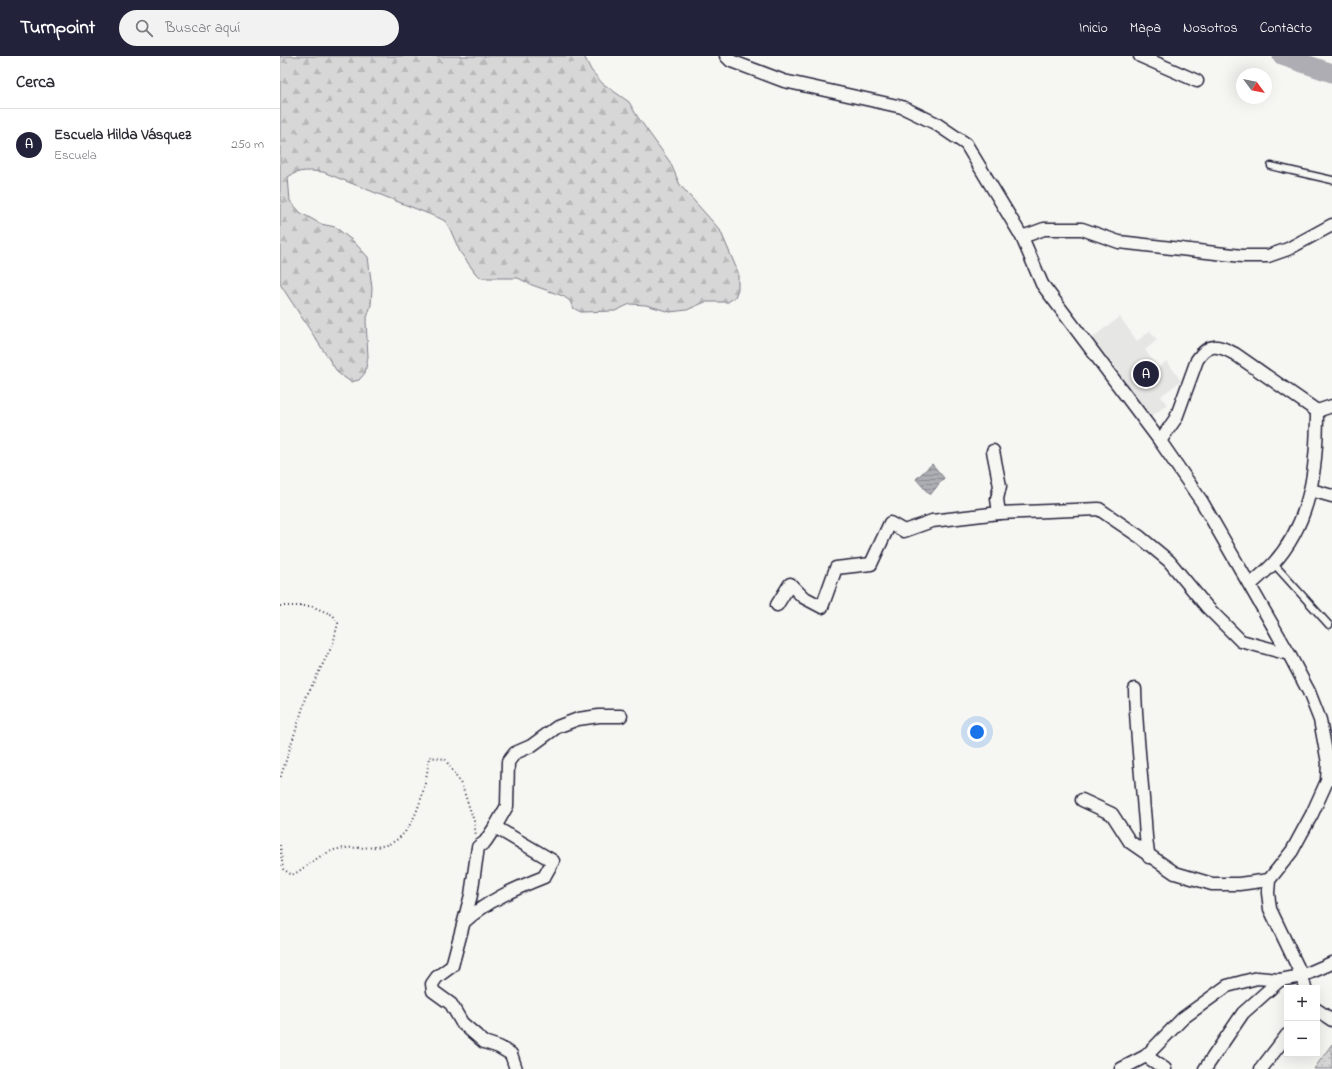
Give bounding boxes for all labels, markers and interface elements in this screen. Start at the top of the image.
search box [119,10,399,46]
text: Turnpoint [20,15,95,42]
icon: search [133,17,155,39]
text: Buscar aquí [165,17,240,39]
text: Inicio [1079,18,1108,39]
text: Mapa [1130,18,1161,39]
text: Nosotros [1183,18,1238,39]
text: Contacto [1260,18,1312,39]
north arrow [1236,68,1272,104]
text: Cerca [16,70,55,95]
text: Escuela Hilda Vásquez [54,124,191,146]
text: A [25,135,33,154]
text: 250 m [231,135,264,154]
text: Escuela [54,146,97,165]
pin: A [1133,359,1159,389]
your location [967,722,987,742]
map controls [1284,985,1320,1057]
button: + [1284,985,1320,1021]
button: − [1284,1021,1320,1057]

